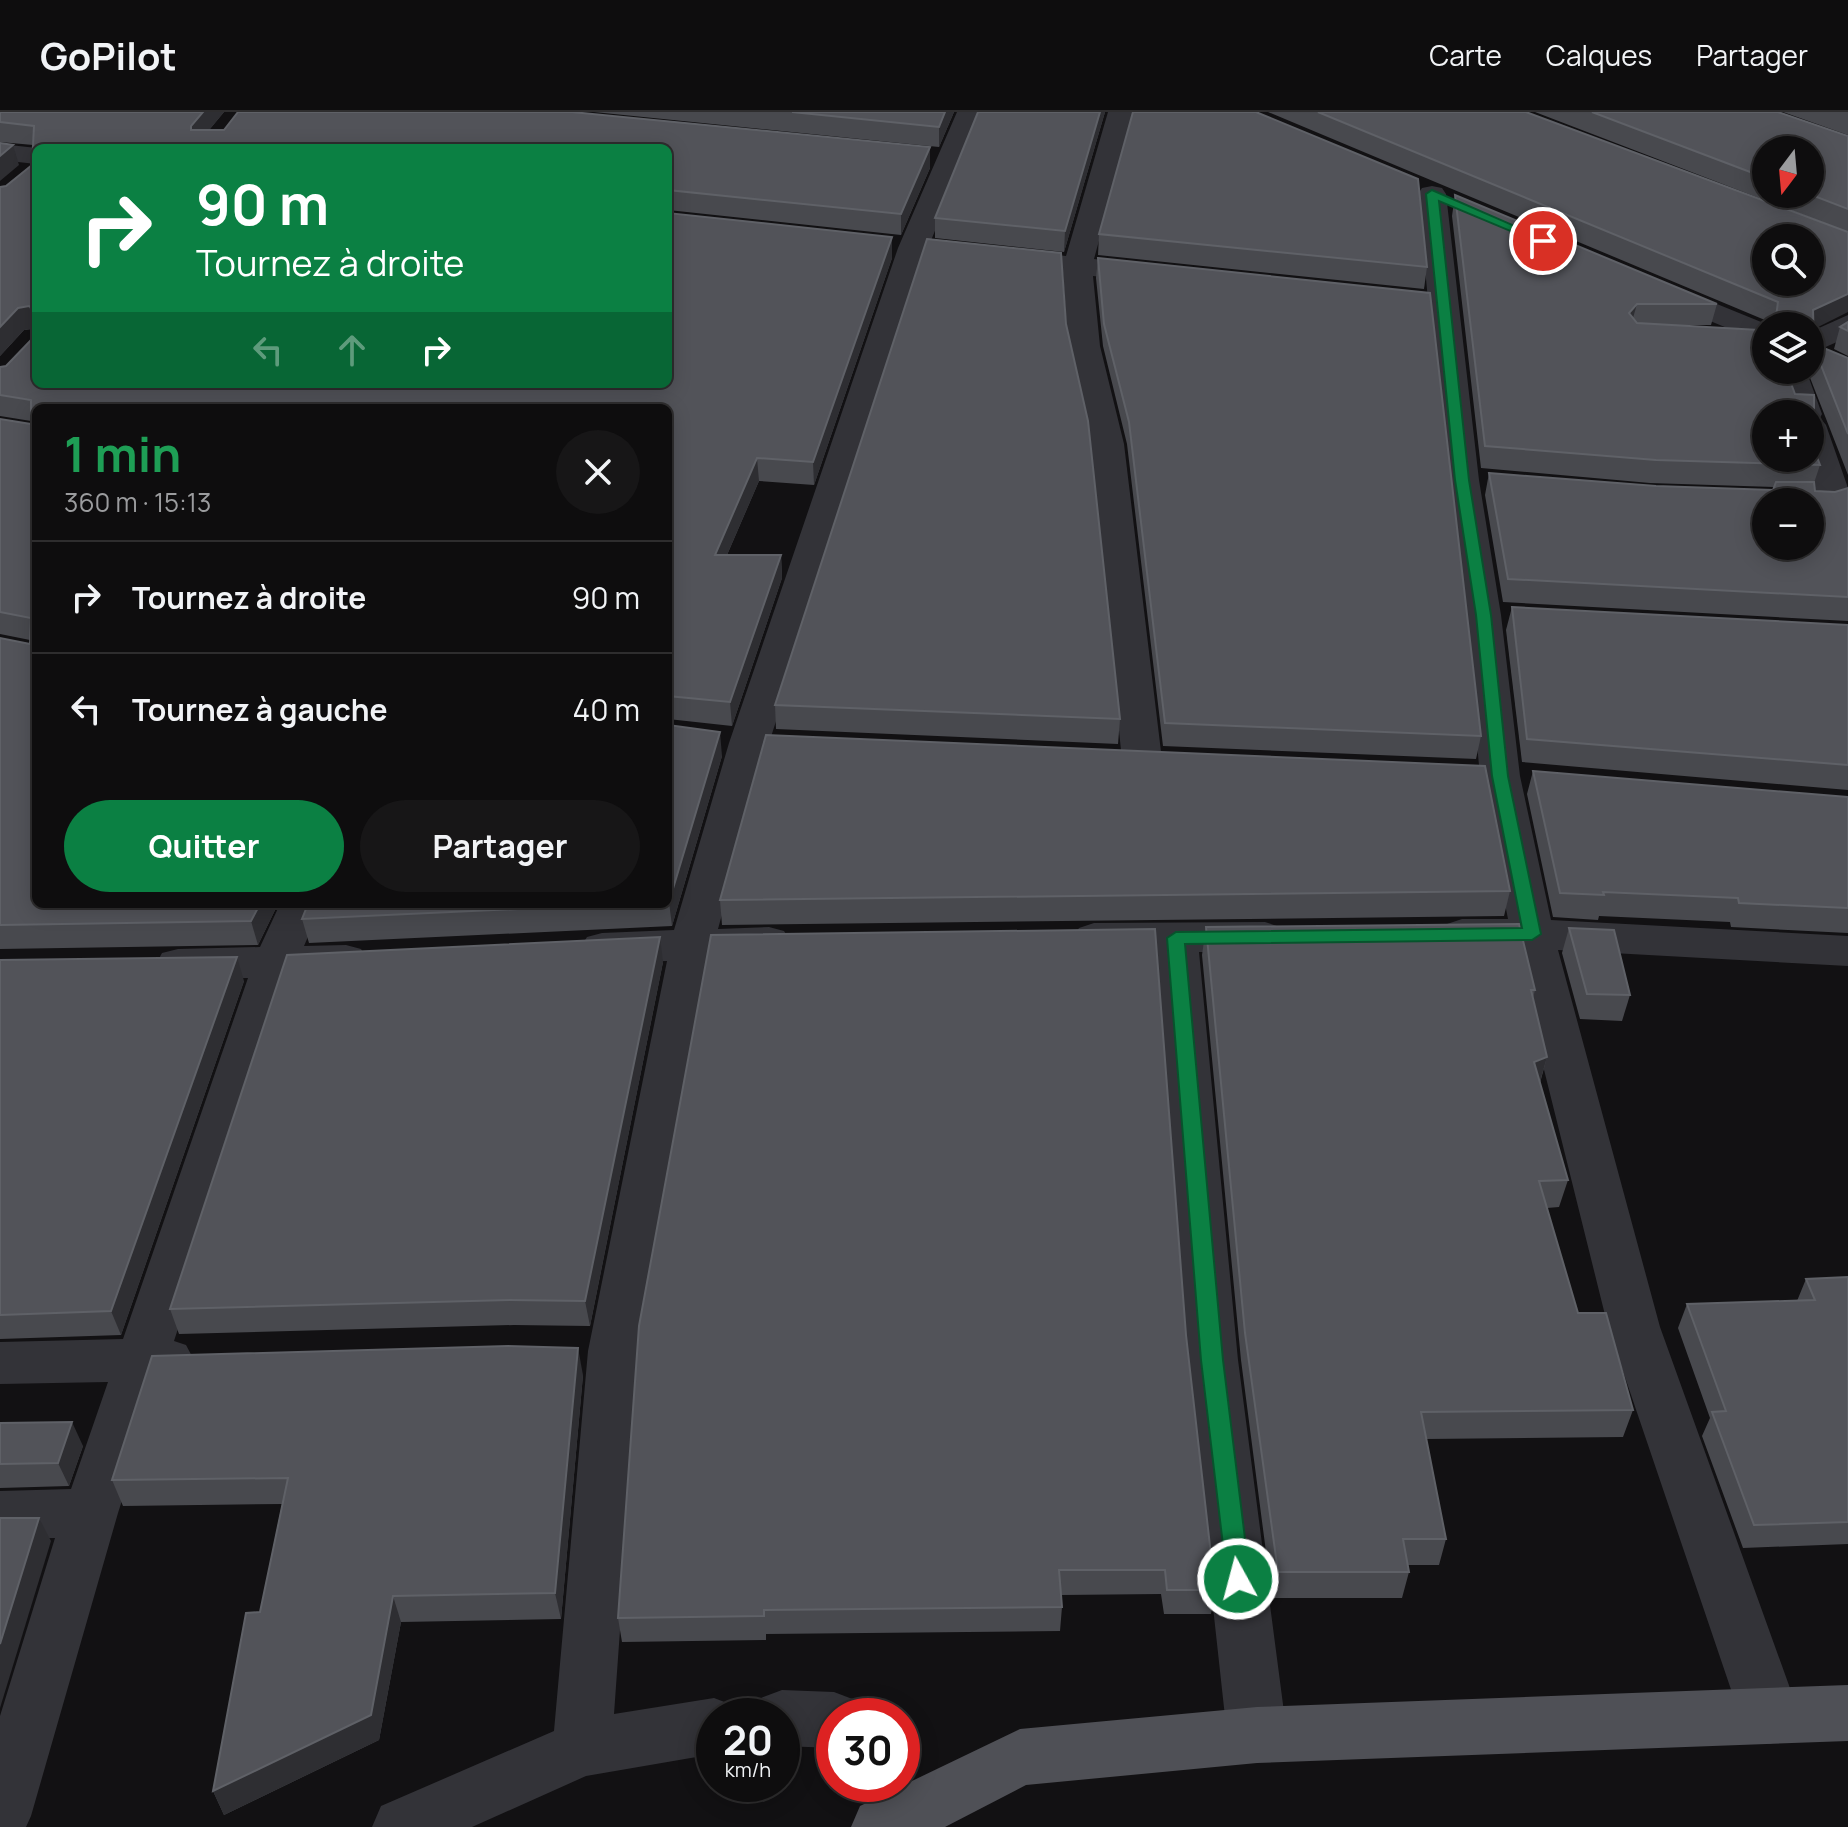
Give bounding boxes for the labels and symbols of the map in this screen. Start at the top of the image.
north arrow [1752,136,1824,208]
pin [1509,207,1577,275]
position arrow [1196,1537,1280,1621]
speed limit sign: 30 [816,1698,920,1802]

